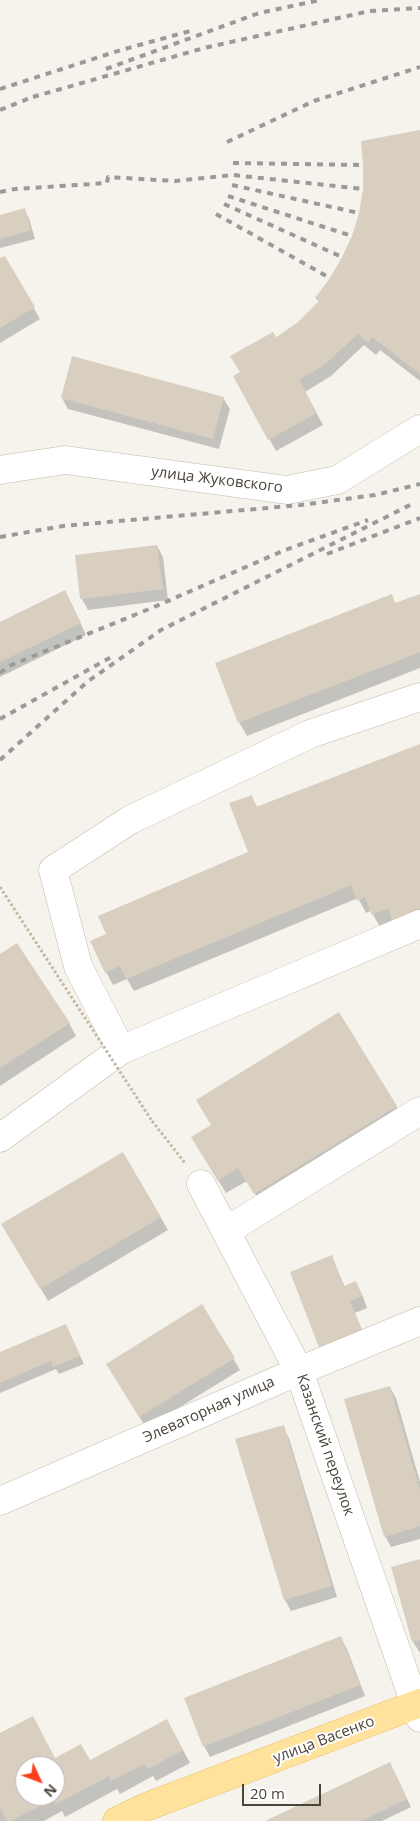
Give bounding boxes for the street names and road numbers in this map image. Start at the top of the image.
street label: улица Жуковского [150,463,284,497]
street label: Казанский переулок [292,1372,358,1518]
street label: Элеваторная улица [140,1373,278,1447]
street label: улица Васенко [271,1712,377,1768]

